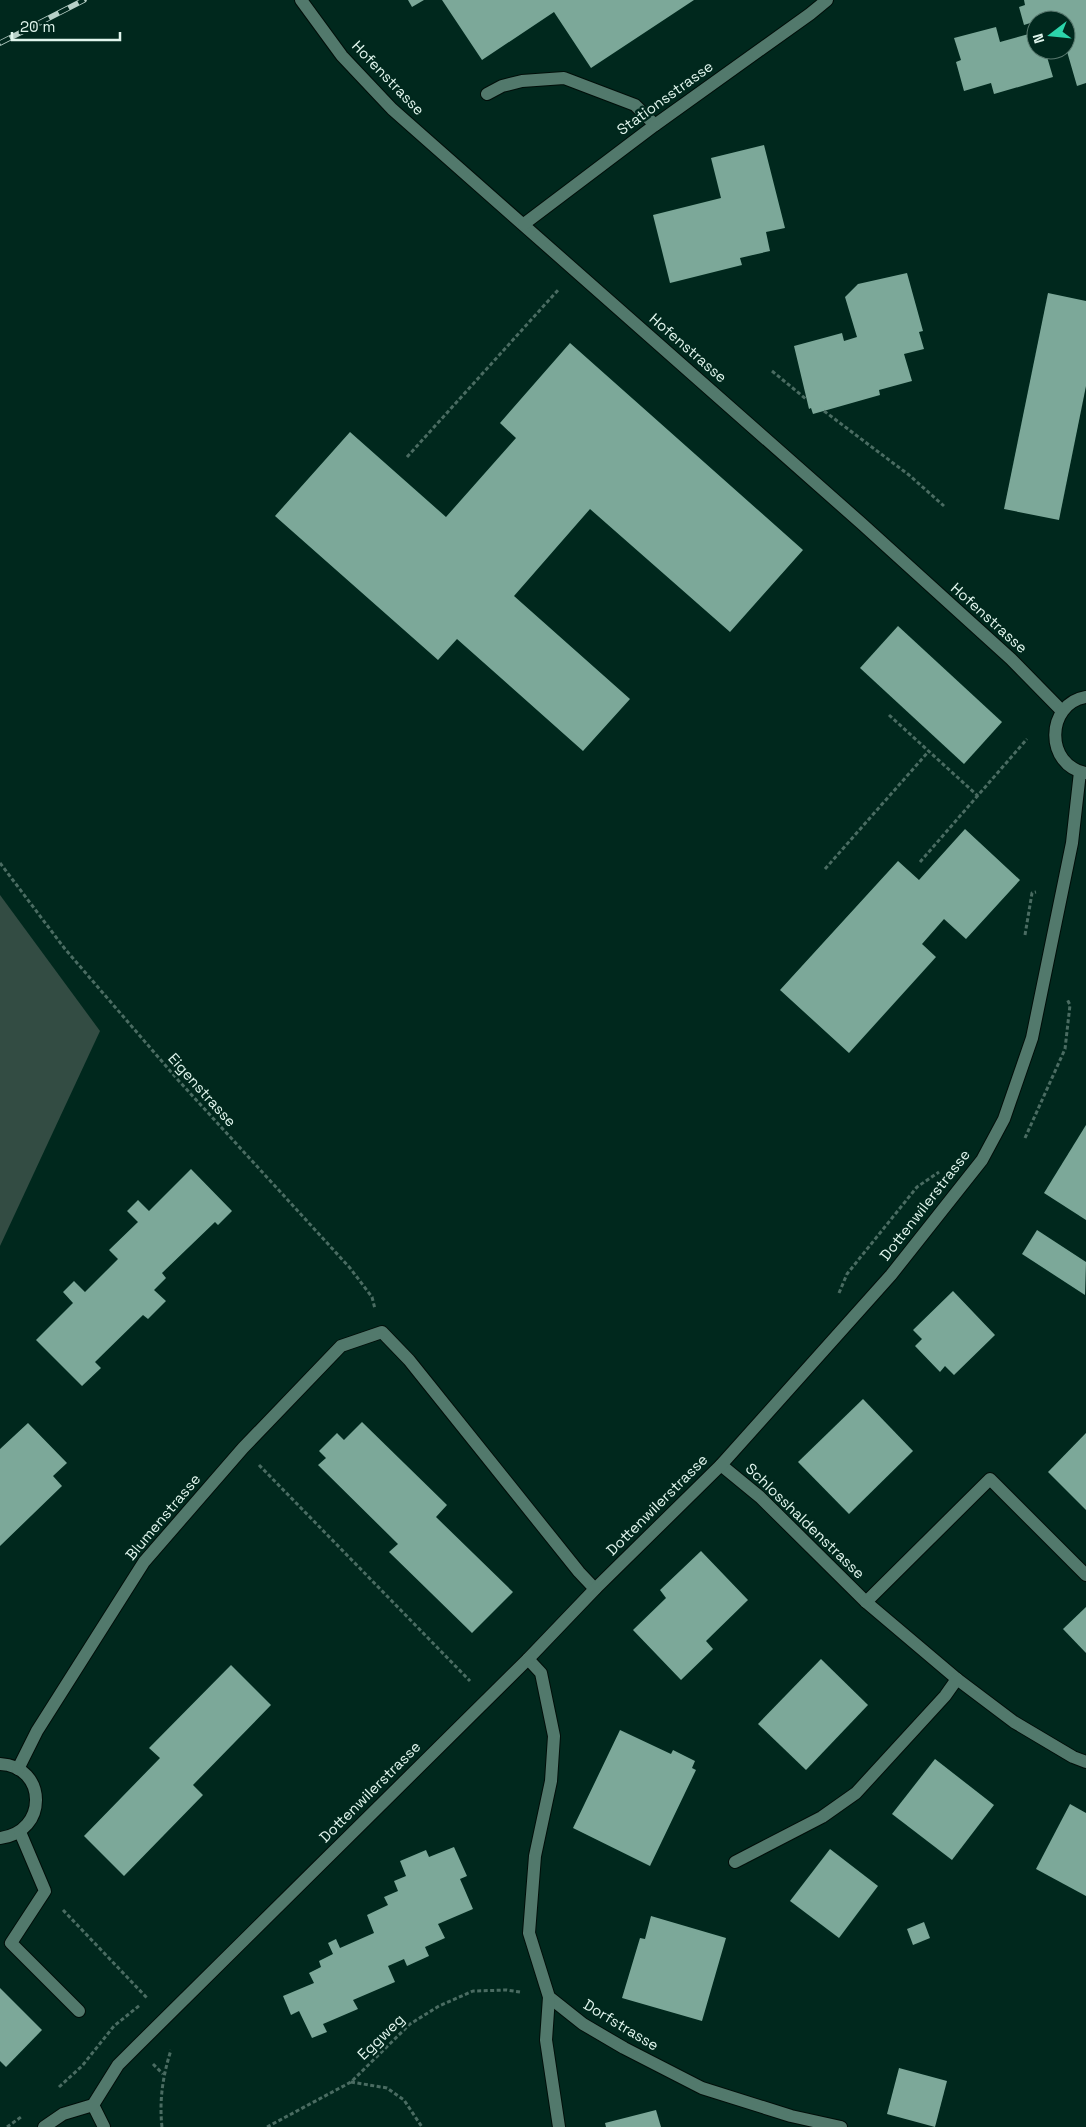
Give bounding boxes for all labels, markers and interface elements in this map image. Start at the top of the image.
scale bar [12,10,120,42]
north arrow [1026,10,1076,60]
text: 20 m [20,17,55,36]
text: N [1029,32,1048,46]
street label: Hofenstrasse [348,36,429,119]
street label: Stationsstrasse [613,56,717,139]
street label: Hofenstrasse [646,309,731,387]
street label: Hofenstrasse [947,578,1032,657]
street label: Eigenstrasse [164,1049,241,1131]
street label: Dottenwilerstrasse [875,1145,974,1264]
street label: Dottenwilerstrasse [602,1450,712,1559]
street label: Schlosshaldenstrasse [742,1459,869,1583]
street label: Blumenstrasse [121,1469,204,1564]
street label: Dottenwilerstrasse [315,1737,425,1846]
street label: Dorfstrasse [580,1995,663,2055]
street label: Eggweg [353,2010,408,2064]

